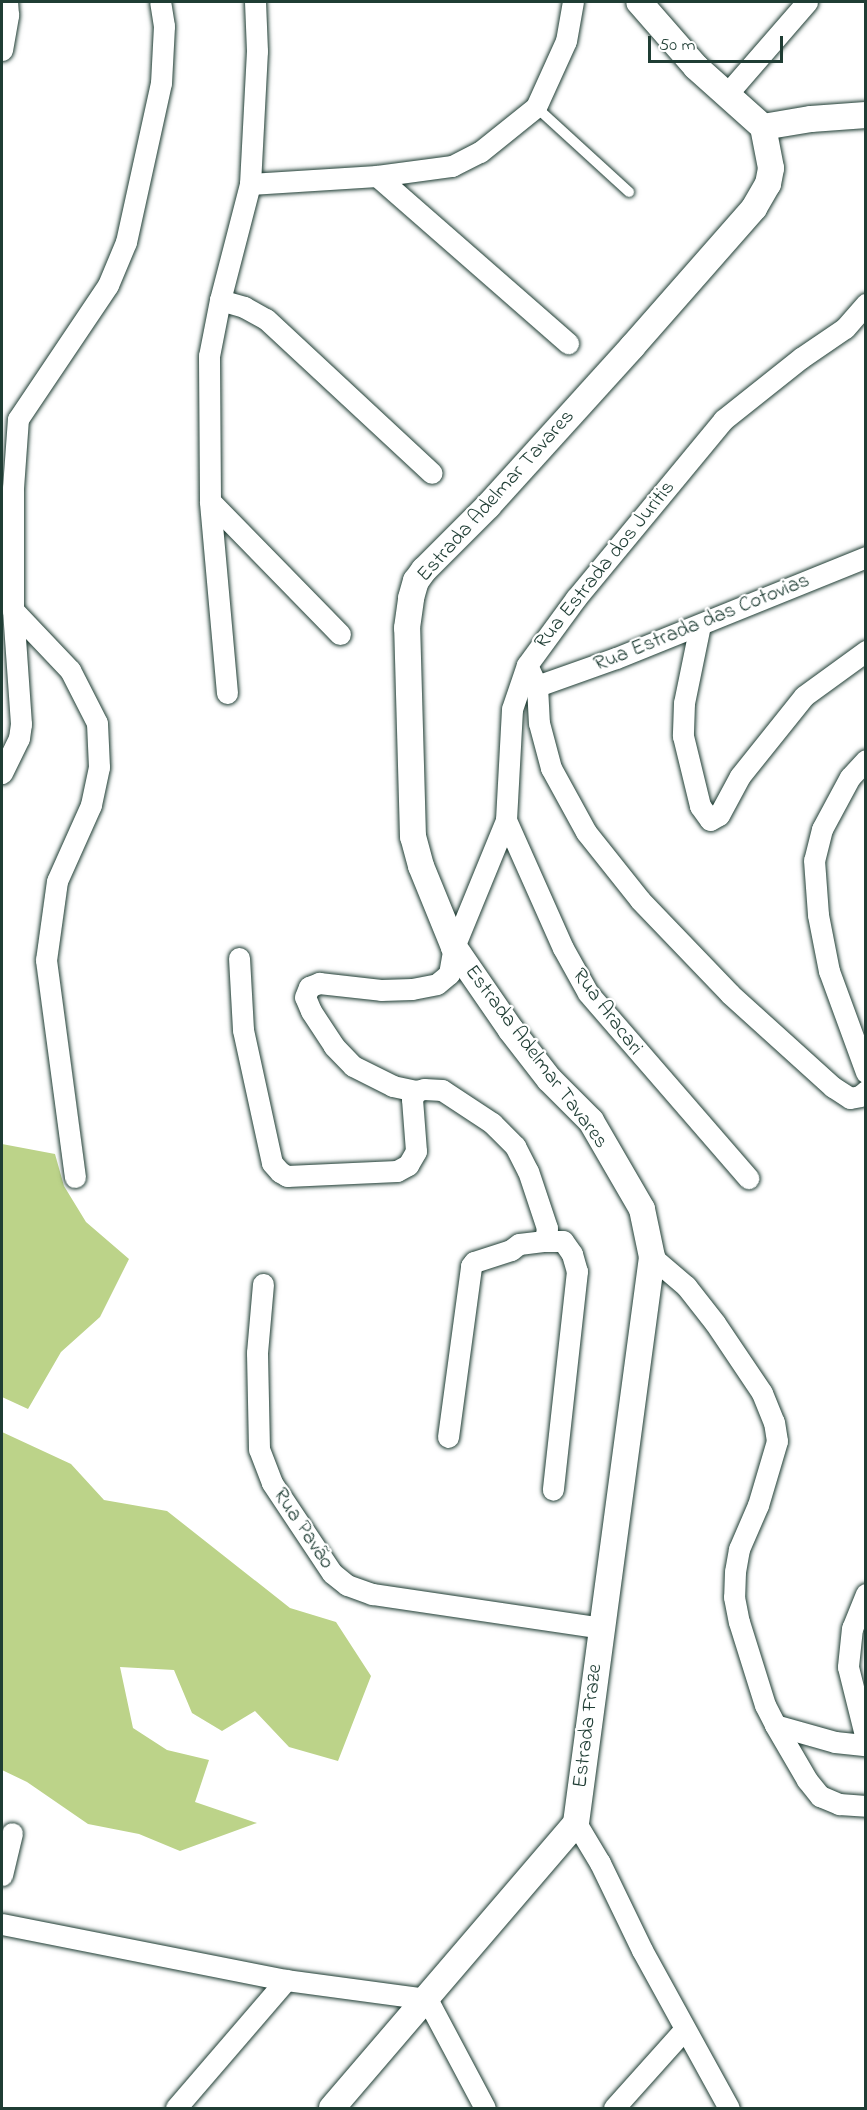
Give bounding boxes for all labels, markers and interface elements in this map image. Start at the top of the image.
scale bar [651,24,786,62]
text: 50 m [659,33,696,59]
street label: Estrada Adelmar Tavares [412,405,580,587]
street label: Rua Estrada dos Juritis [529,476,681,654]
street label: Rua Estrada das Cotovias [591,568,813,678]
street label: Estrada Adelmar Tavares [459,960,613,1154]
street label: Rua Aracari [566,964,648,1060]
street label: Rua Pavão [267,1484,339,1574]
street label: Estrada Fraze [568,1663,608,1789]

